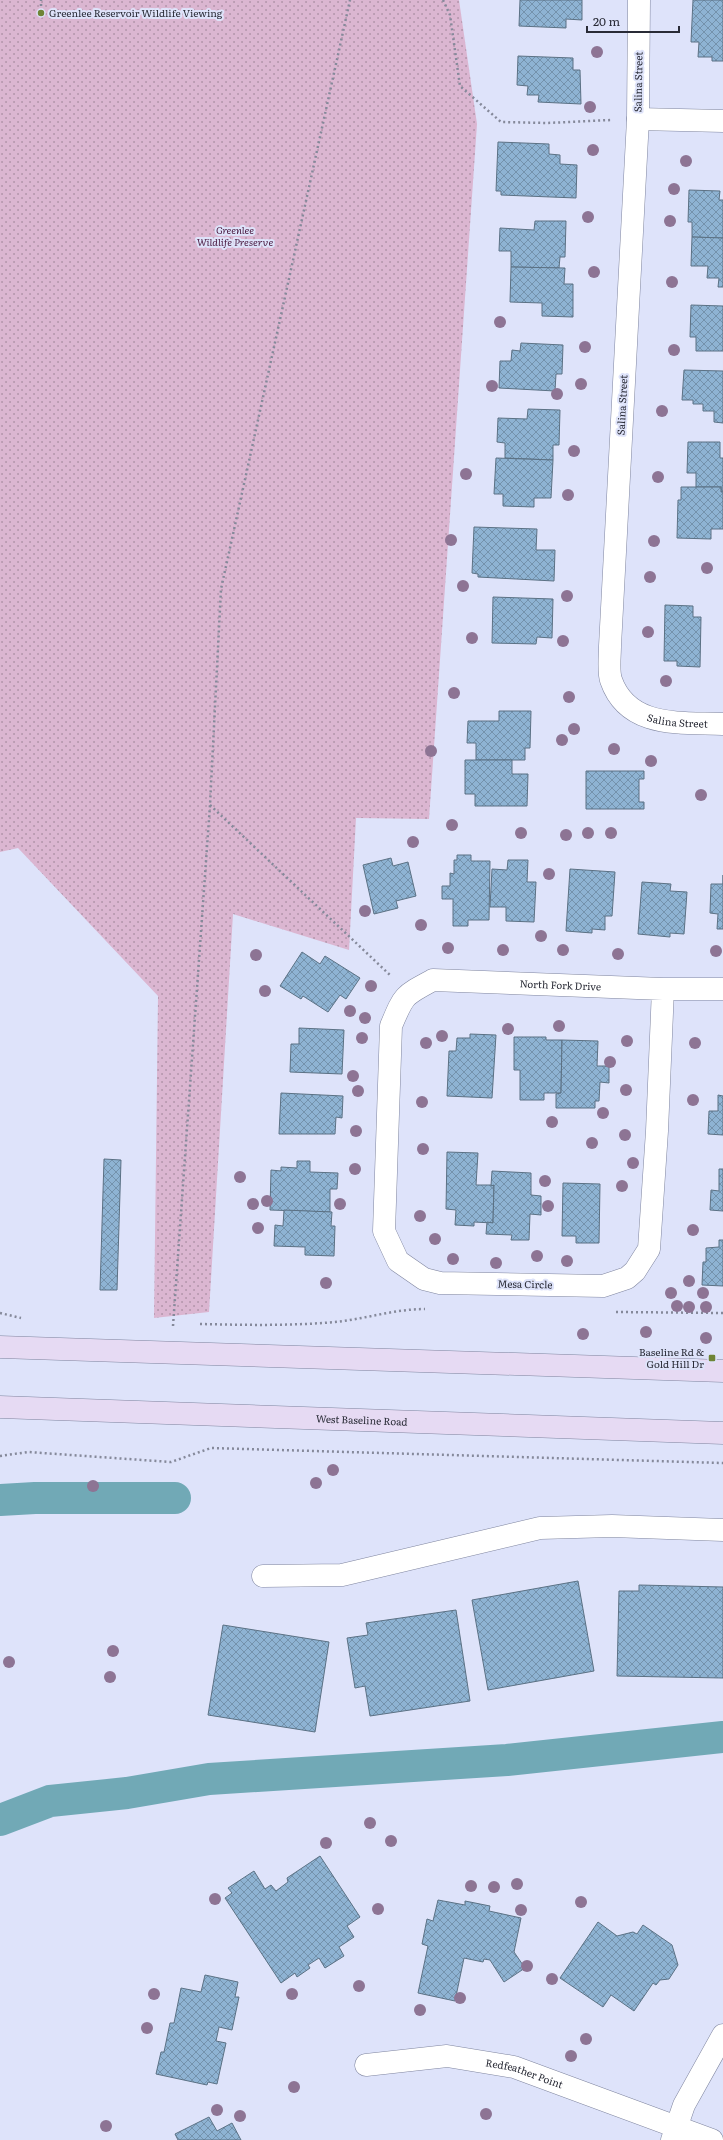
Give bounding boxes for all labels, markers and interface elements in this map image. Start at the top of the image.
place label: Greenlee Reservoir Wildlife Viewing [49,5,223,20]
marker: Greenlee Reservoir Wildlife Viewing [36,8,46,18]
scale bar [587,8,679,34]
text: 20 m [593,12,620,30]
street label: Salina Street [629,52,646,112]
park label: Greenlee Wildlife Preserve [197,222,273,249]
street label: Salina Street [612,374,631,436]
street label: Salina Street [645,709,708,731]
street label: North Fork Drive [519,975,601,994]
street label: Mesa Circle [497,1276,553,1291]
place label: Baseline Rd & Gold Hill Dr [639,1344,704,1371]
marker: Baseline Rd & Gold Hill Dr [707,1353,717,1363]
street label: West Baseline Road [316,1410,408,1429]
street label: Redfeather Point [485,2054,565,2091]

